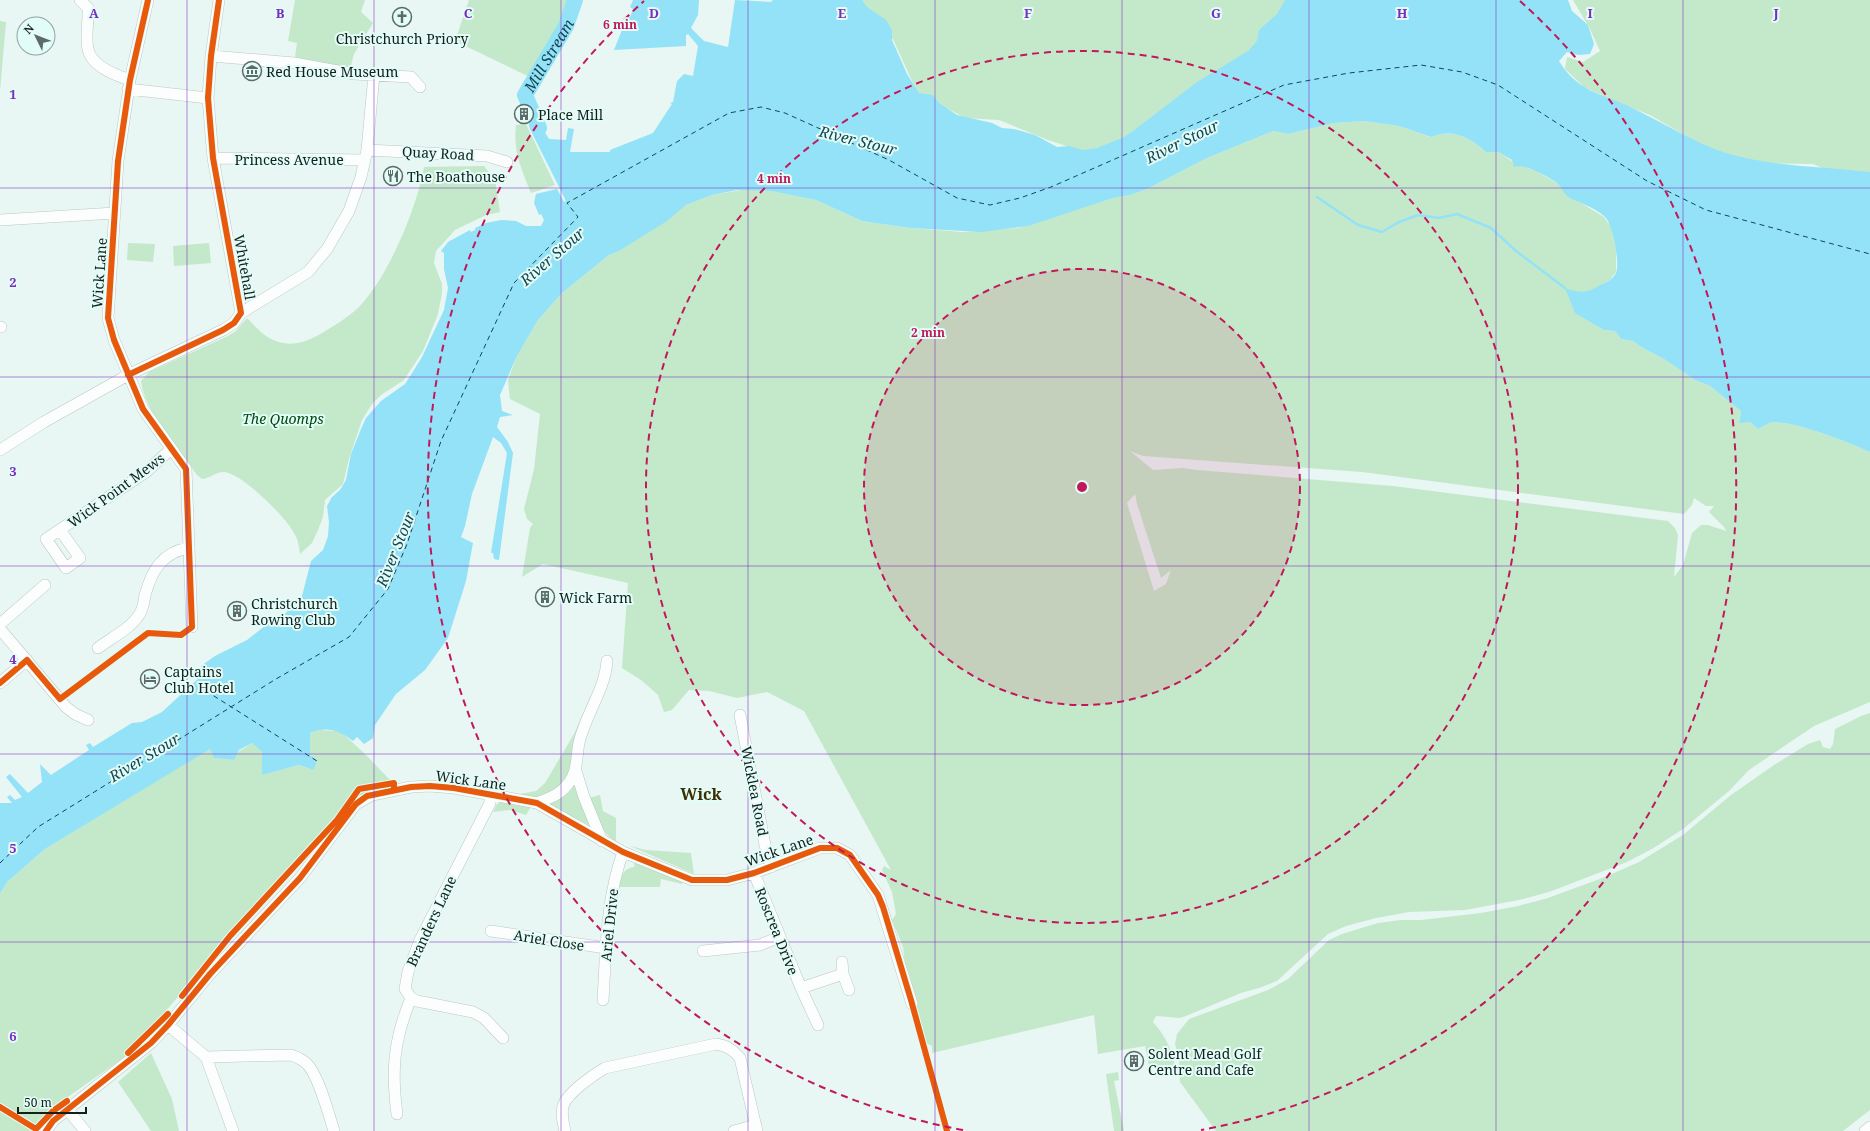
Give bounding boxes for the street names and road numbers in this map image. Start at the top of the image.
street label: Quay Road [401,142,475,164]
street label: Princess Avenue [234,150,344,169]
street label: Whitehall [230,233,260,302]
street label: Wick Lane [87,237,111,309]
street label: Wick Point Mews [64,448,168,532]
street label: Wicklea Road [737,744,773,838]
street label: Wick Lane [435,766,507,794]
street label: Wick Lane [742,829,816,871]
street label: Branders Lane [402,873,460,969]
street label: Roscrea Drive [751,884,803,978]
street label: Ariel Drive [596,888,622,962]
street label: Ariel Close [512,925,586,955]

